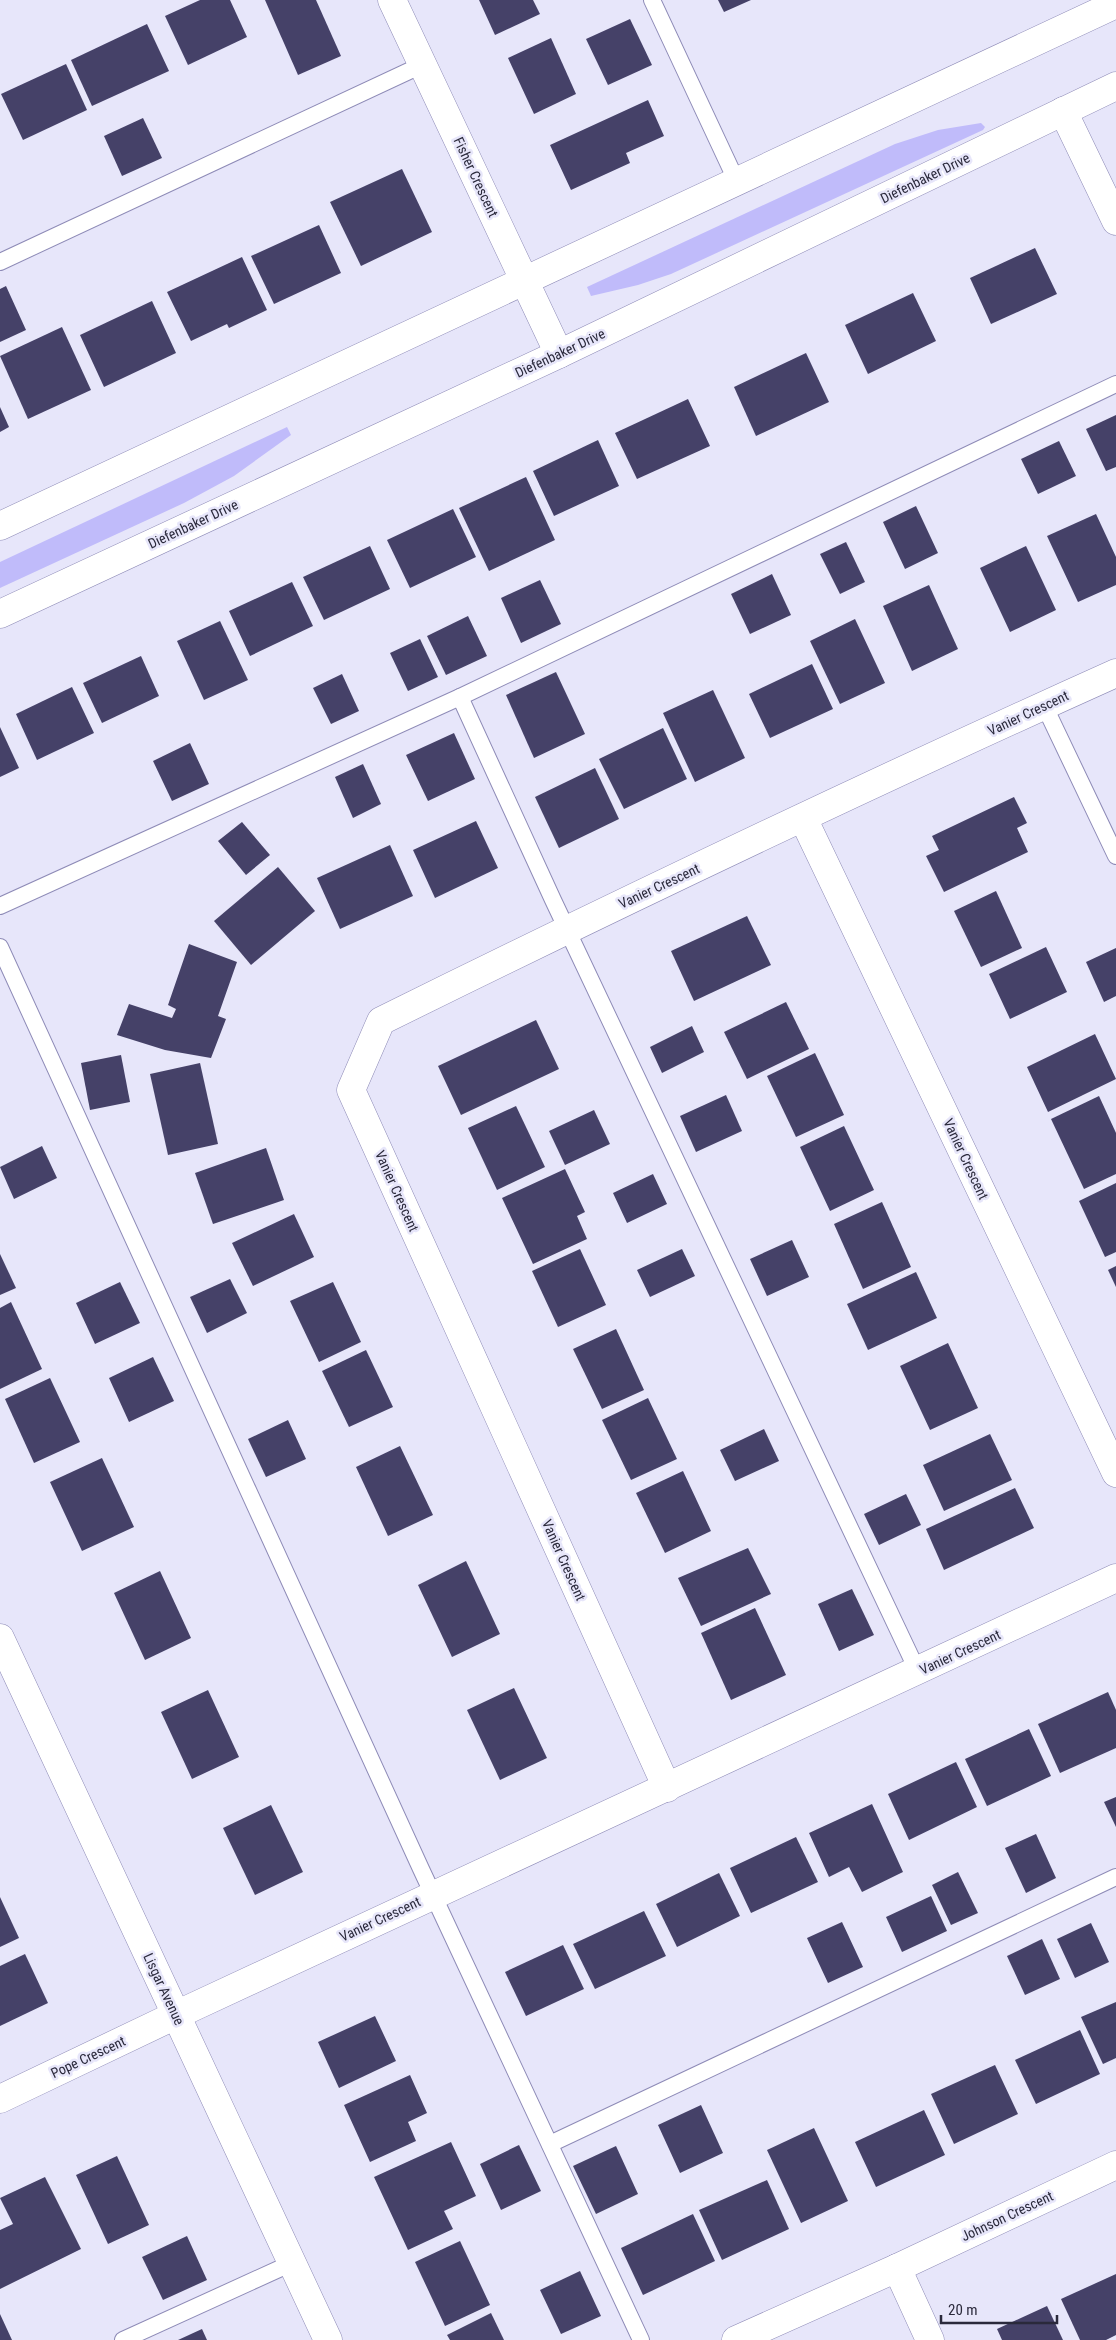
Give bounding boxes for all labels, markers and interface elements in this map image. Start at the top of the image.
street label: Fisher Crescent [451,135,501,219]
street label: Diefenbaker Drive [878,149,973,206]
street label: Diefenbaker Drive [513,325,608,381]
street label: Diefenbaker Drive [146,496,241,552]
street label: Vanier Crescent [985,687,1071,739]
street label: Vanier Crescent [616,860,702,912]
street label: Vanier Crescent [940,1116,992,1202]
street label: Vanier Crescent [372,1148,422,1234]
street label: Vanier Crescent [539,1517,589,1603]
street label: Vanier Crescent [917,1626,1003,1678]
street label: Vanier Crescent [337,1893,423,1945]
street label: Lisgar Avenue [140,1950,188,2028]
street label: Pope Crescent [48,2033,128,2081]
street label: Johnson Crescent [958,2188,1056,2244]
scale bar [941,2292,1057,2324]
text: 20 m [948,2301,978,2319]

